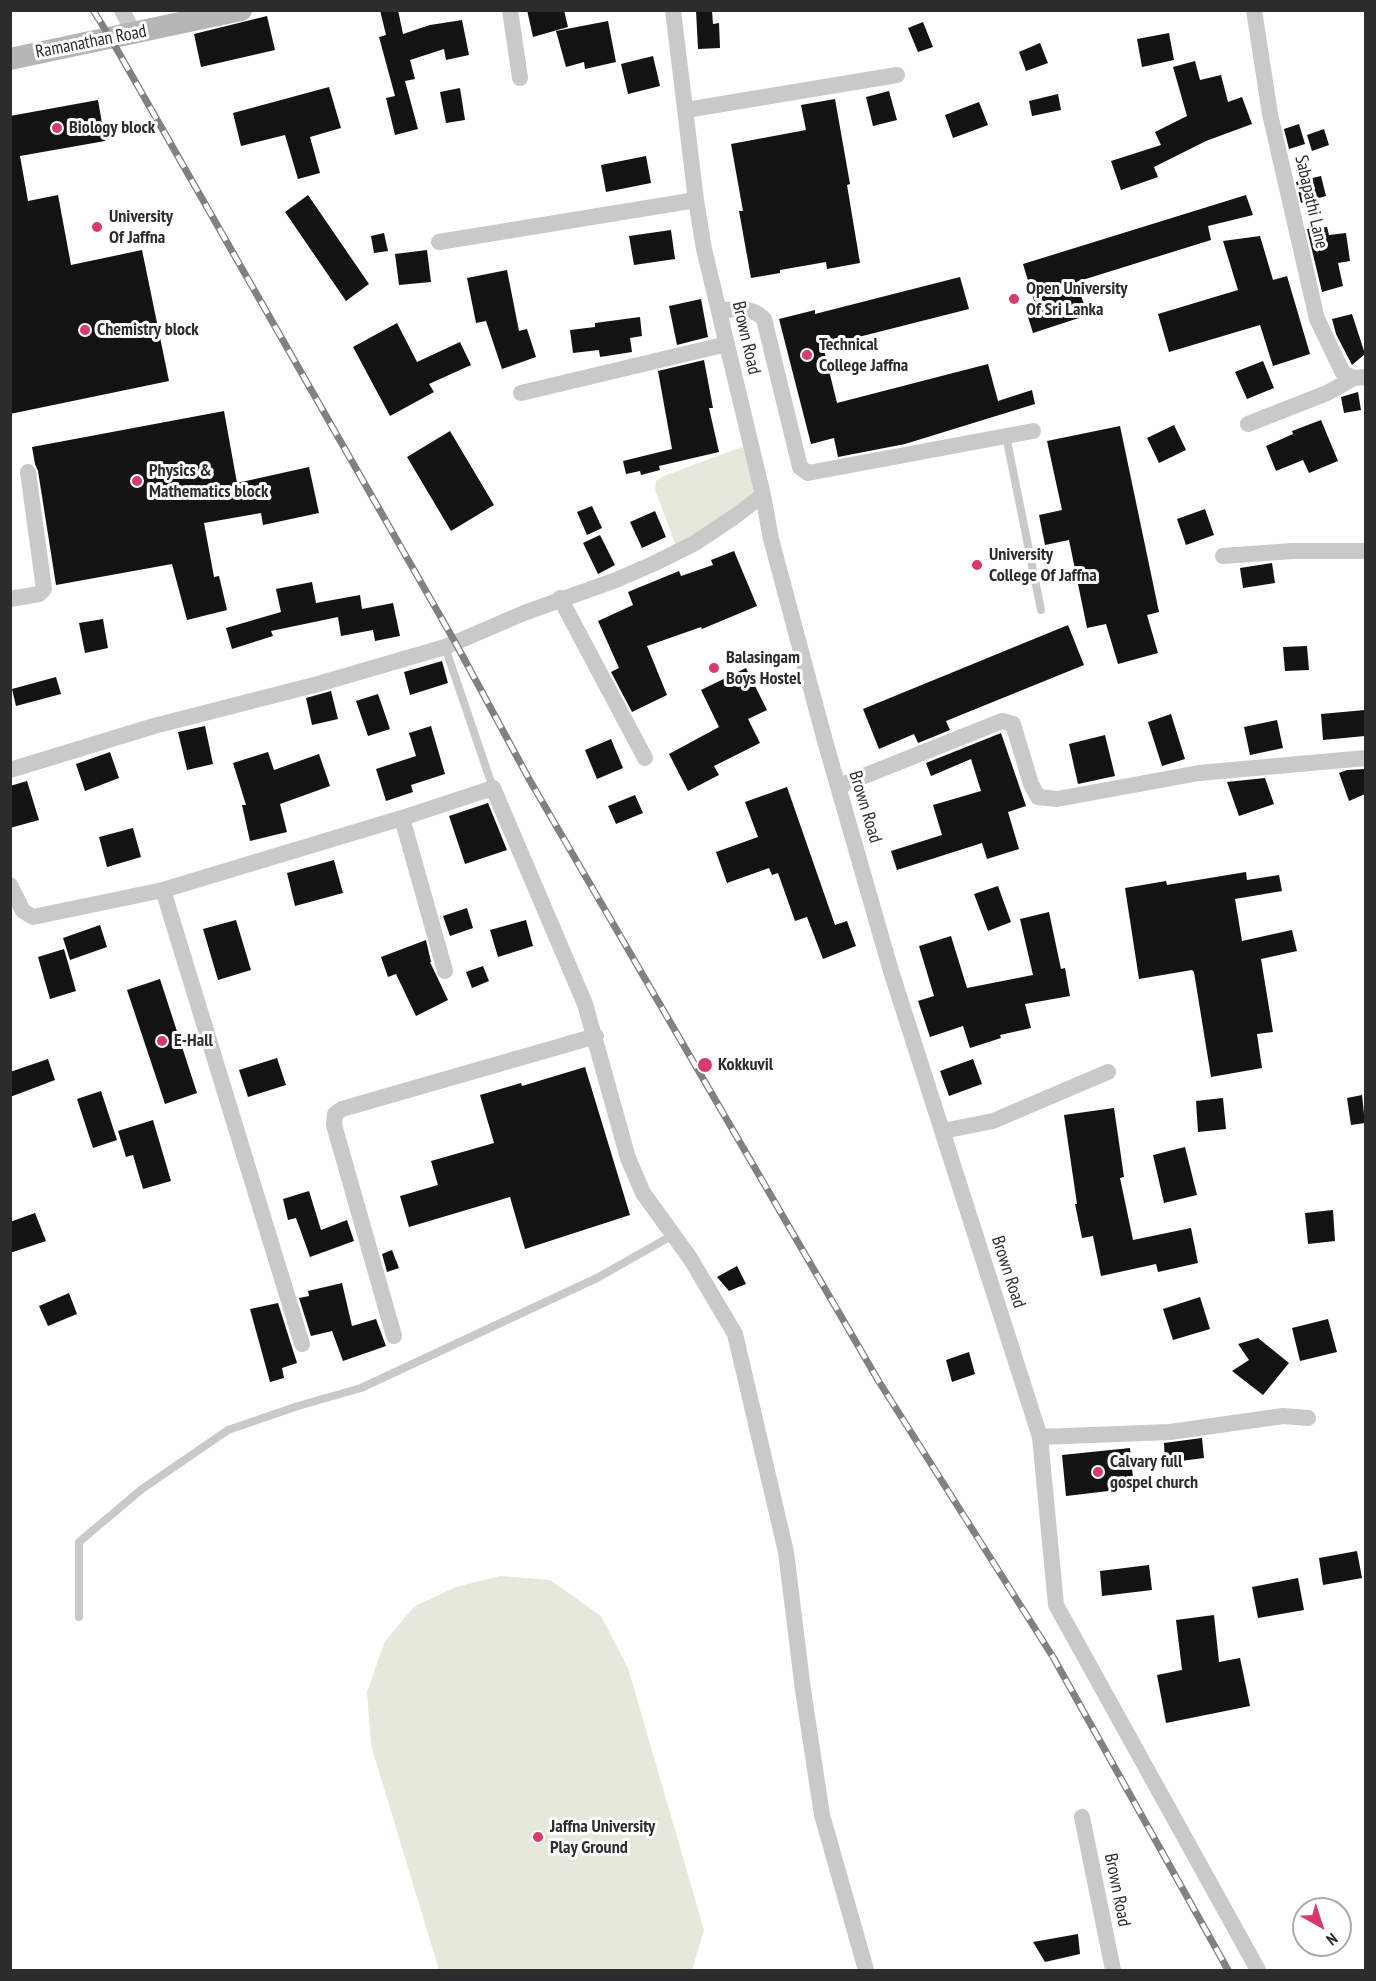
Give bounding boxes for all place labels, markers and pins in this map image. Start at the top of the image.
place label: Biology block [69,117,155,139]
marker: Biology block [50,121,64,135]
place label: University Of Jaffna [109,206,173,248]
marker: University Of Jaffna [90,220,104,234]
place label: Open University Of Sri Lanka [1026,278,1127,320]
marker: Open University Of Sri Lanka [1007,292,1021,306]
place label: Chemistry block [97,319,199,341]
marker: Chemistry block [78,323,92,337]
place label: Technical College Jaffna [819,334,908,376]
marker: Technical College Jaffna [800,348,814,362]
place label: Physics & Mathematics block [149,460,268,502]
marker: Physics & Mathematics block [130,474,144,488]
place label: University College Of Jaffna [989,544,1097,586]
marker: University College Of Jaffna [970,558,984,572]
place label: Balasingam Boys Hostel [726,647,801,690]
marker: Balasingam Boys Hostel [707,661,721,675]
place label: E-Hall [174,1030,213,1052]
marker: E-Hall [155,1034,169,1048]
place label: Kokkuvil [718,1054,773,1076]
marker: Kokkuvil [696,1056,714,1074]
place label: Calvary full gospel church [1110,1451,1198,1494]
marker: Calvary full gospel church [1091,1465,1105,1479]
place label: Jaffna University Play Ground [550,1816,655,1858]
marker: Jaffna University Play Ground [531,1830,545,1844]

